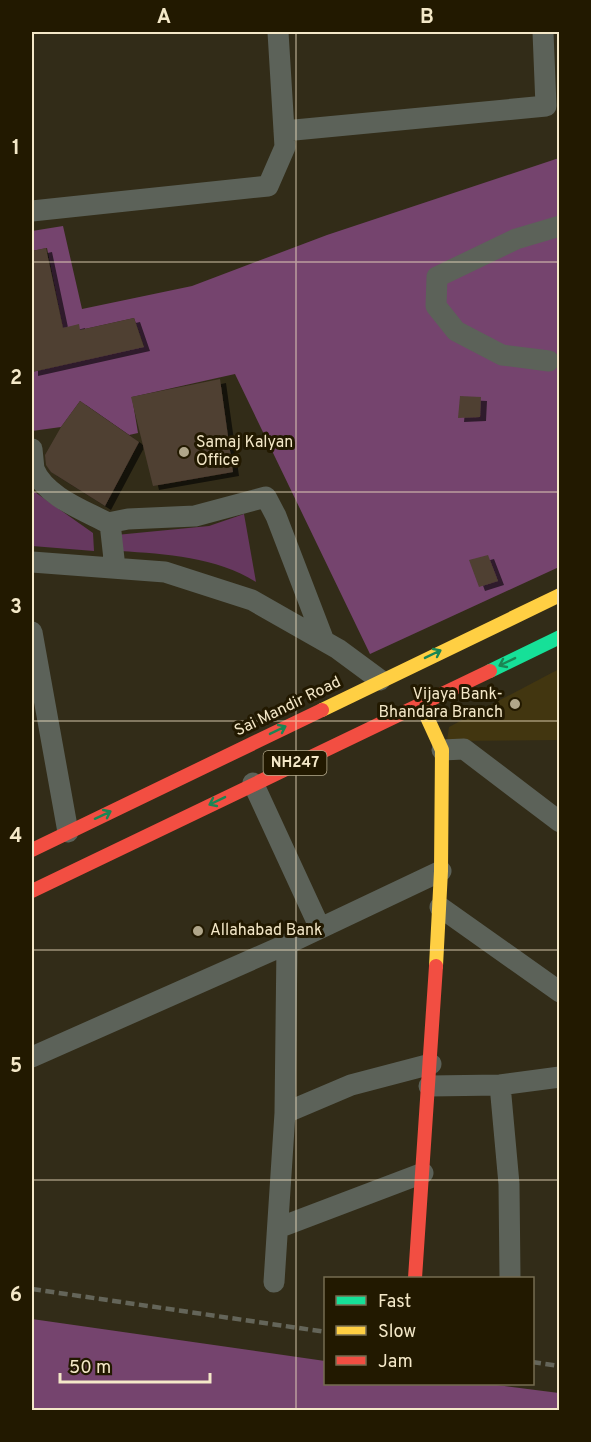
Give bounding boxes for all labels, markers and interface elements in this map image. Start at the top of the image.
text: A [157,5,171,31]
text: B [420,5,434,31]
text: 1 [12,136,20,162]
text: 2 [10,366,22,392]
place label: Samaj Kalyan Office [196,433,293,471]
marker: Samaj Kalyan Office [177,445,191,459]
text: 3 [10,595,22,621]
one-way arrow [423,648,441,660]
one-way arrow [498,657,516,668]
street label: Sai Mandir Road [231,673,345,741]
place label: Vijaya Bank- Bhandara Branch [379,685,503,723]
marker: Vijaya Bank- Bhandara Branch [508,697,522,711]
one-way arrow [269,723,287,735]
road number: NH247 [264,751,326,775]
one-way arrow [209,795,227,807]
one-way arrow [93,808,111,820]
text: 4 [10,824,22,850]
place label: Allahabad Bank [210,921,323,941]
marker: Allahabad Bank [191,924,205,938]
text: 5 [10,1054,22,1080]
legend [324,1277,534,1385]
text: 6 [10,1283,22,1309]
text: Fast [378,1291,411,1314]
text: Slow [378,1321,416,1344]
scale bar [60,1346,210,1384]
text: Jam [378,1351,413,1374]
text: 50 m [69,1357,111,1380]

